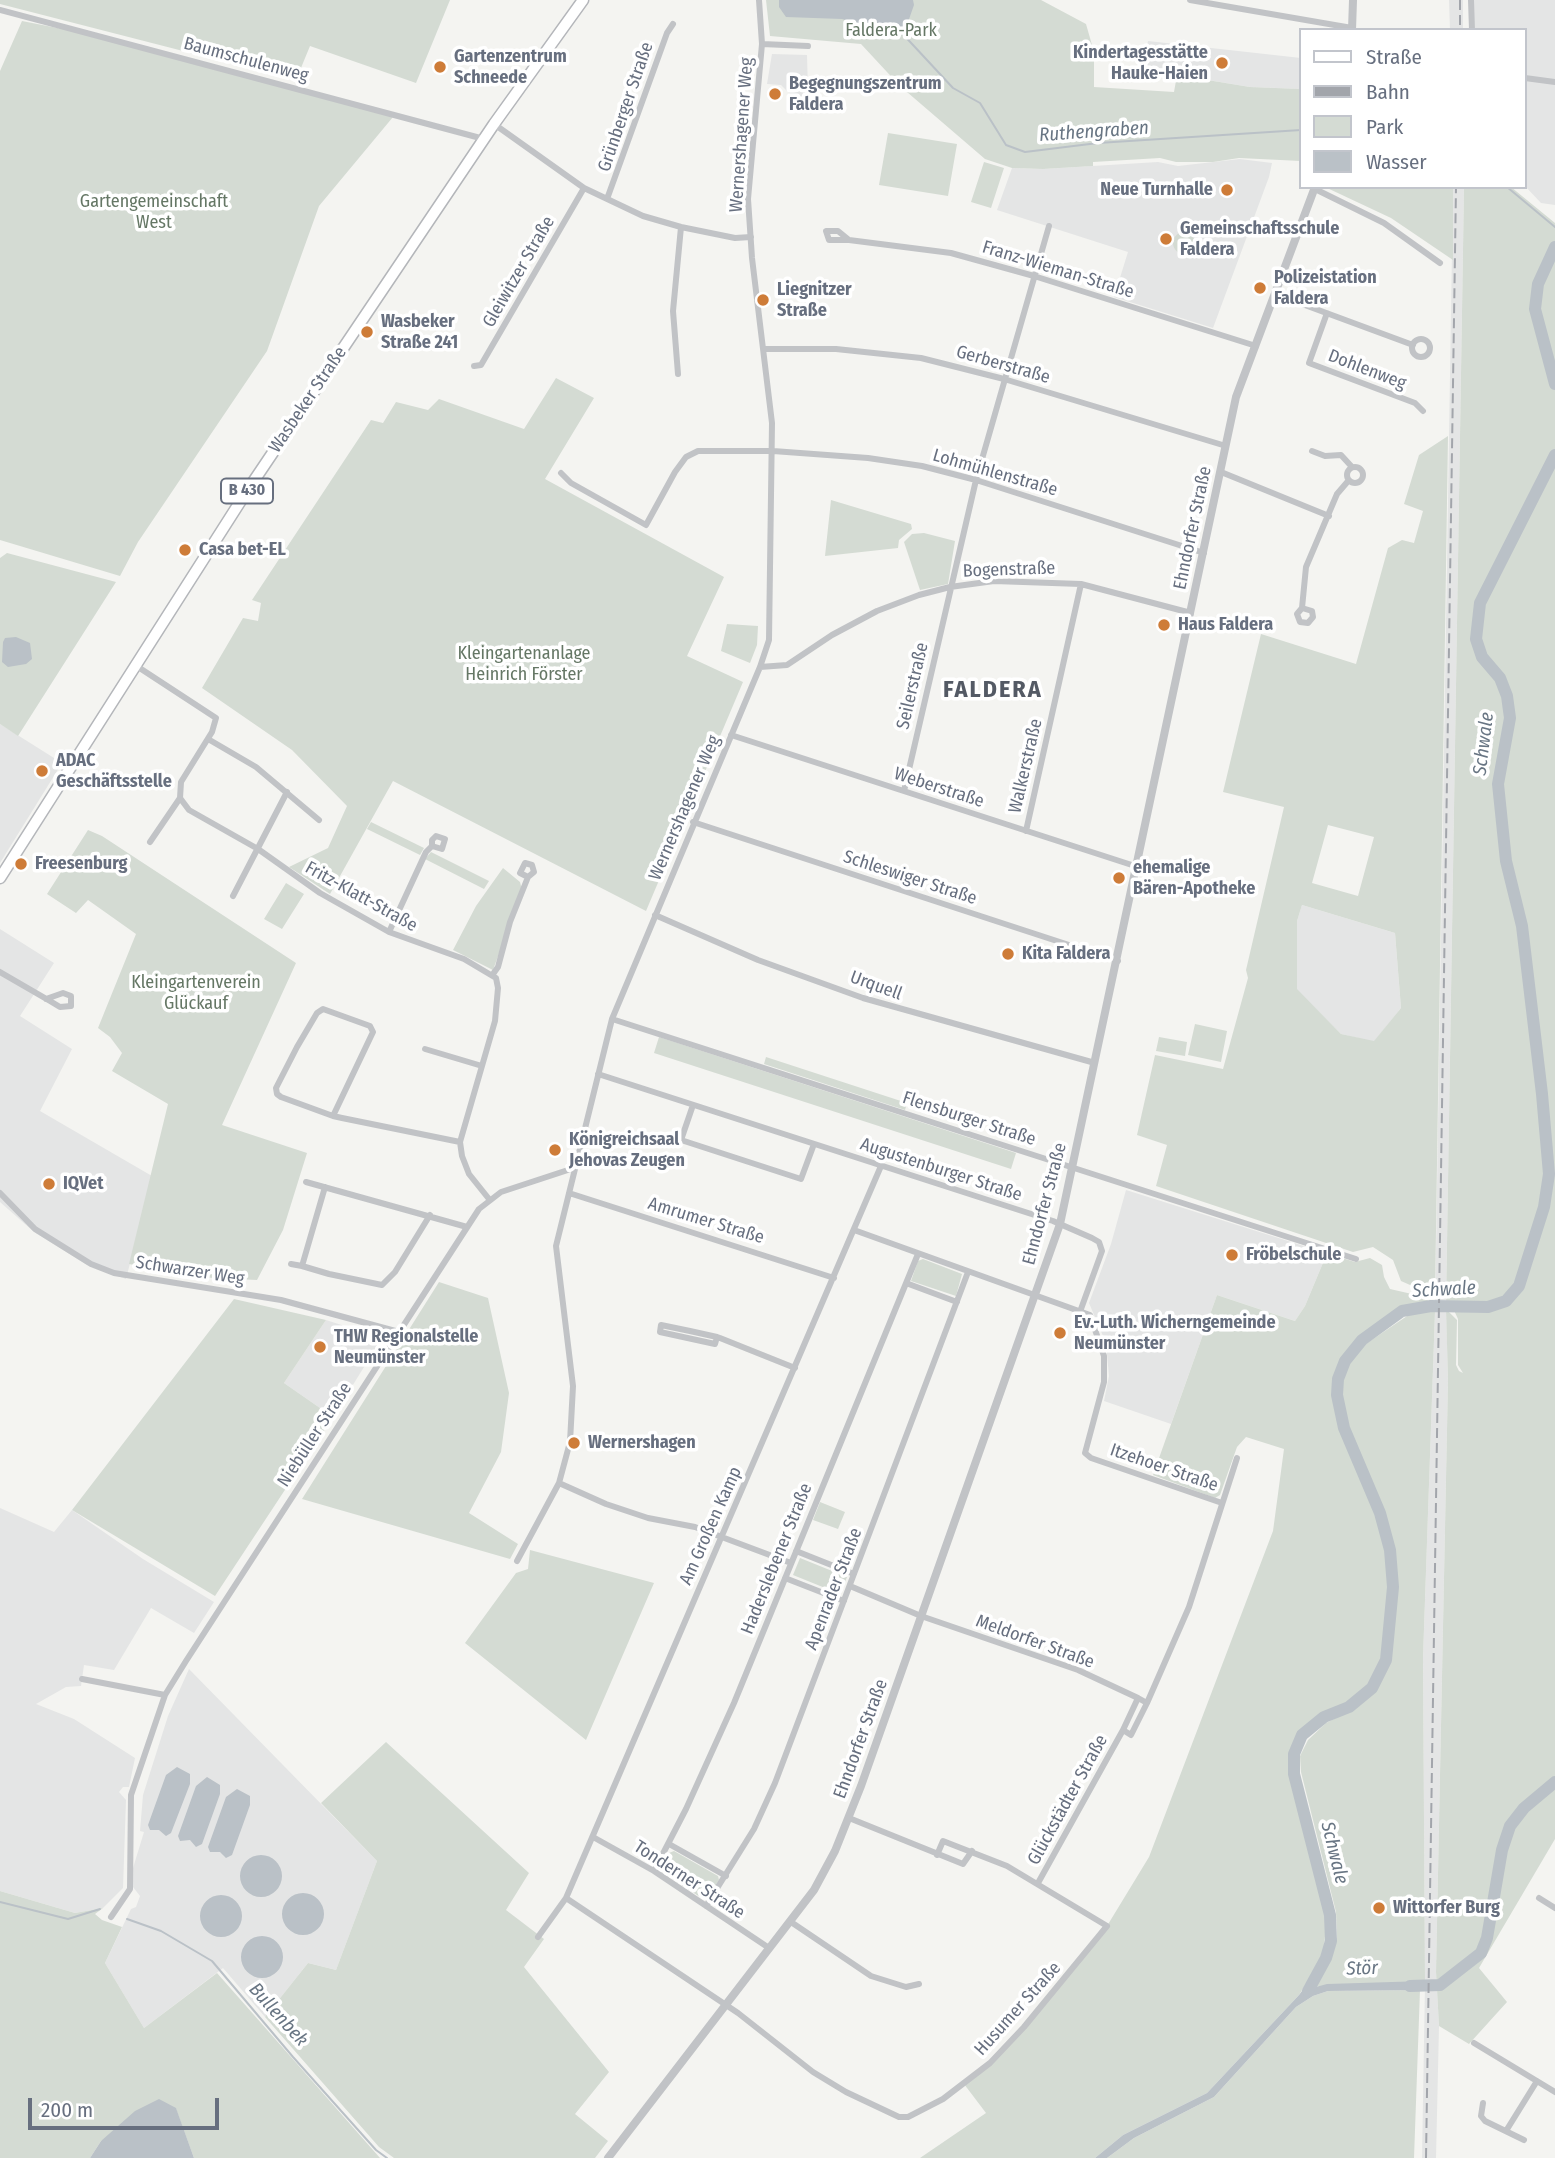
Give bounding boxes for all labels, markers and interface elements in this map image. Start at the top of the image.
park label: Faldera-Park [845,20,937,42]
legend [1300,28,1527,189]
street label: Baumschulenweg [181,33,311,87]
street label: Grünberger Straße [594,39,658,175]
place label: Kindertagesstätte Hauke-Haien [1073,42,1208,84]
text: Straße [1366,44,1422,70]
place label: Gartenzentrum Schneede [454,46,567,88]
marker: Kindertagesstätte Hauke-Haien [1214,55,1230,71]
street label: Wernershagener Weg [726,57,758,213]
marker: Gartenzentrum Schneede [432,59,448,75]
place label: Begegnungszentrum Faldera [789,73,942,116]
text: Bahn [1366,79,1410,105]
marker: Begegnungszentrum Faldera [767,86,783,102]
text: Park [1366,114,1403,140]
water label: Ruthengraben [1038,117,1150,147]
text: Wasser [1366,149,1427,175]
place label: Neue Turnhalle [1100,179,1213,201]
marker: Neue Turnhalle [1219,182,1235,198]
park label: Gartengemeinschaft West [80,191,228,234]
street label: Gleiwitzer Straße [478,213,560,331]
place label: Gemeinschaftsschule Faldera [1180,218,1339,260]
marker: Gemeinschaftsschule Faldera [1158,231,1174,247]
street label: Franz-Wieman-Straße [980,237,1136,303]
place label: Polizeistation Faldera [1274,267,1377,310]
place label: Liegnitzer Straße [777,279,852,322]
marker: Polizeistation Faldera [1252,280,1268,296]
marker: Liegnitzer Straße [755,292,771,308]
place label: Wasbeker Straße 241 [381,311,458,354]
marker: Wasbeker Straße 241 [359,324,375,340]
street label: Gerberstraße [954,341,1052,389]
street label: Wasbeker Straße [265,343,351,457]
street label: Dohlenweg [1325,345,1409,395]
street label: Lohmühlenstraße [930,445,1060,501]
street label: Ehndorfer Straße [1169,464,1217,592]
road number: B 430 [221,478,273,504]
place label: Casa bet-EL [199,539,286,561]
marker: Casa bet-EL [177,542,193,558]
street label: Bogenstraße [962,558,1056,582]
place label: Haus Faldera [1178,614,1273,636]
marker: Haus Faldera [1156,617,1172,633]
street label: Seilerstraße [893,640,933,732]
park label: Kleingartenanlage Heinrich Förster [458,643,590,686]
district label: FALDERA [944,676,1042,704]
water label: Schwale [1469,711,1499,777]
street label: Walkerstraße [1005,717,1047,815]
street label: Wernershagener Weg [645,732,725,884]
place label: ADAC Geschäftsstelle [56,750,172,792]
marker: ADAC Geschäftsstelle [34,763,50,779]
street label: Weberstraße [891,763,987,813]
street label: Schleswiger Straße [841,846,979,910]
place label: Freesenburg [35,853,128,875]
marker: Freesenburg [13,856,29,872]
street label: Fritz-Klatt-Straße [301,857,421,937]
place label: ehemalige Bären-Apotheke [1133,857,1255,900]
marker: ehemalige Bären-Apotheke [1111,870,1127,886]
place label: Kita Faldera [1022,943,1110,965]
marker: Kita Faldera [1000,946,1016,962]
street label: Urquell [847,967,905,1005]
park label: Kleingartenverein Glückauf [131,972,261,1014]
street label: Flensburger Straße [900,1087,1038,1151]
place label: Königreichsaal Jehovas Zeugen [569,1129,685,1172]
street label: Augustenburger Straße [857,1134,1025,1206]
street label: Ehndorfer Straße [1018,1141,1072,1267]
marker: Königreichsaal Jehovas Zeugen [547,1142,563,1158]
place label: IQVet [63,1173,104,1195]
marker: IQVet [41,1176,57,1192]
street label: Amrumer Straße [645,1193,767,1249]
place label: Fröbelschule [1246,1244,1341,1266]
marker: Fröbelschule [1224,1247,1240,1263]
street label: Schwarzer Weg [134,1252,246,1290]
water label: Schwale [1412,1277,1476,1303]
place label: Ev.-Luth. Wicherngemeinde Neumünster [1074,1312,1276,1354]
marker: Ev.-Luth. Wicherngemeinde Neumünster [1052,1325,1068,1341]
place label: THW Regionalstelle Neumünster [334,1326,478,1368]
marker: THW Regionalstelle Neumünster [312,1339,328,1355]
street label: Niebüller Straße [273,1379,357,1491]
place label: Wernershagen [588,1432,696,1454]
marker: Wernershagen [566,1435,582,1451]
street label: Itzehoer Straße [1107,1439,1221,1497]
street label: Am Großen Kamp [675,1464,747,1588]
street label: Haderslebener Straße [737,1480,817,1638]
street label: Apenrader Straße [801,1525,867,1653]
street label: Meldorfer Straße [973,1611,1097,1673]
street label: Ehndorfer Straße [829,1676,893,1802]
street label: Glückstädter Straße [1023,1731,1113,1869]
water label: Schwale [1315,1819,1353,1887]
street label: Tonderner Straße [629,1836,749,1924]
place label: Wittorfer Burg [1393,1897,1500,1919]
marker: Wittorfer Burg [1371,1900,1387,1916]
water label: Stör [1346,1957,1378,1981]
street label: Husumer Straße [970,1958,1066,2060]
water label: Bullenbek [244,1979,312,2051]
scale bar [32,2084,222,2128]
text: 200 m [41,2097,93,2123]

